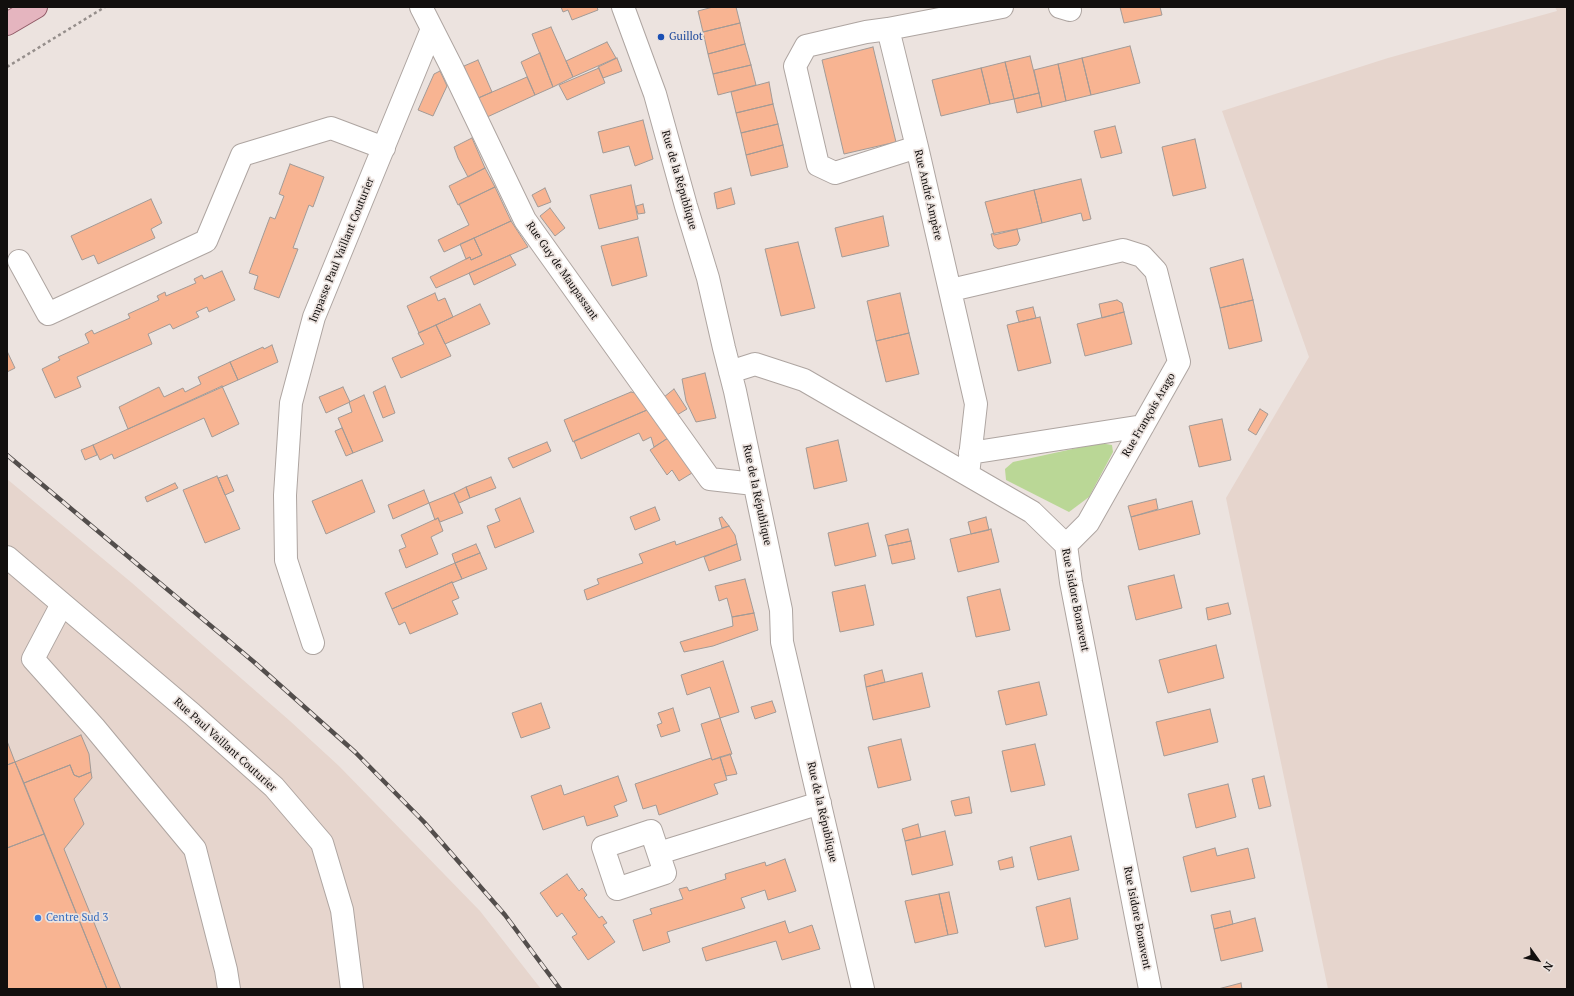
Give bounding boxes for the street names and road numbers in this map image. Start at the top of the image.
street label: Rue de la République [658,129,700,231]
street label: Rue André Ampère [911,148,945,242]
street label: Impasse Paul Vaillant Couturier [307,176,377,324]
street label: Rue Guy de Maupassant [523,219,601,323]
street label: Rue François Arago [1120,371,1178,459]
street label: Rue de la République [740,443,774,547]
street label: Rue Isidore Bonavent [1059,547,1091,653]
street label: Rue Paul Vaillant Couturier [171,695,279,795]
street label: Rue de la République [804,760,840,864]
street label: Rue Isidore Bonavent [1121,865,1153,971]

